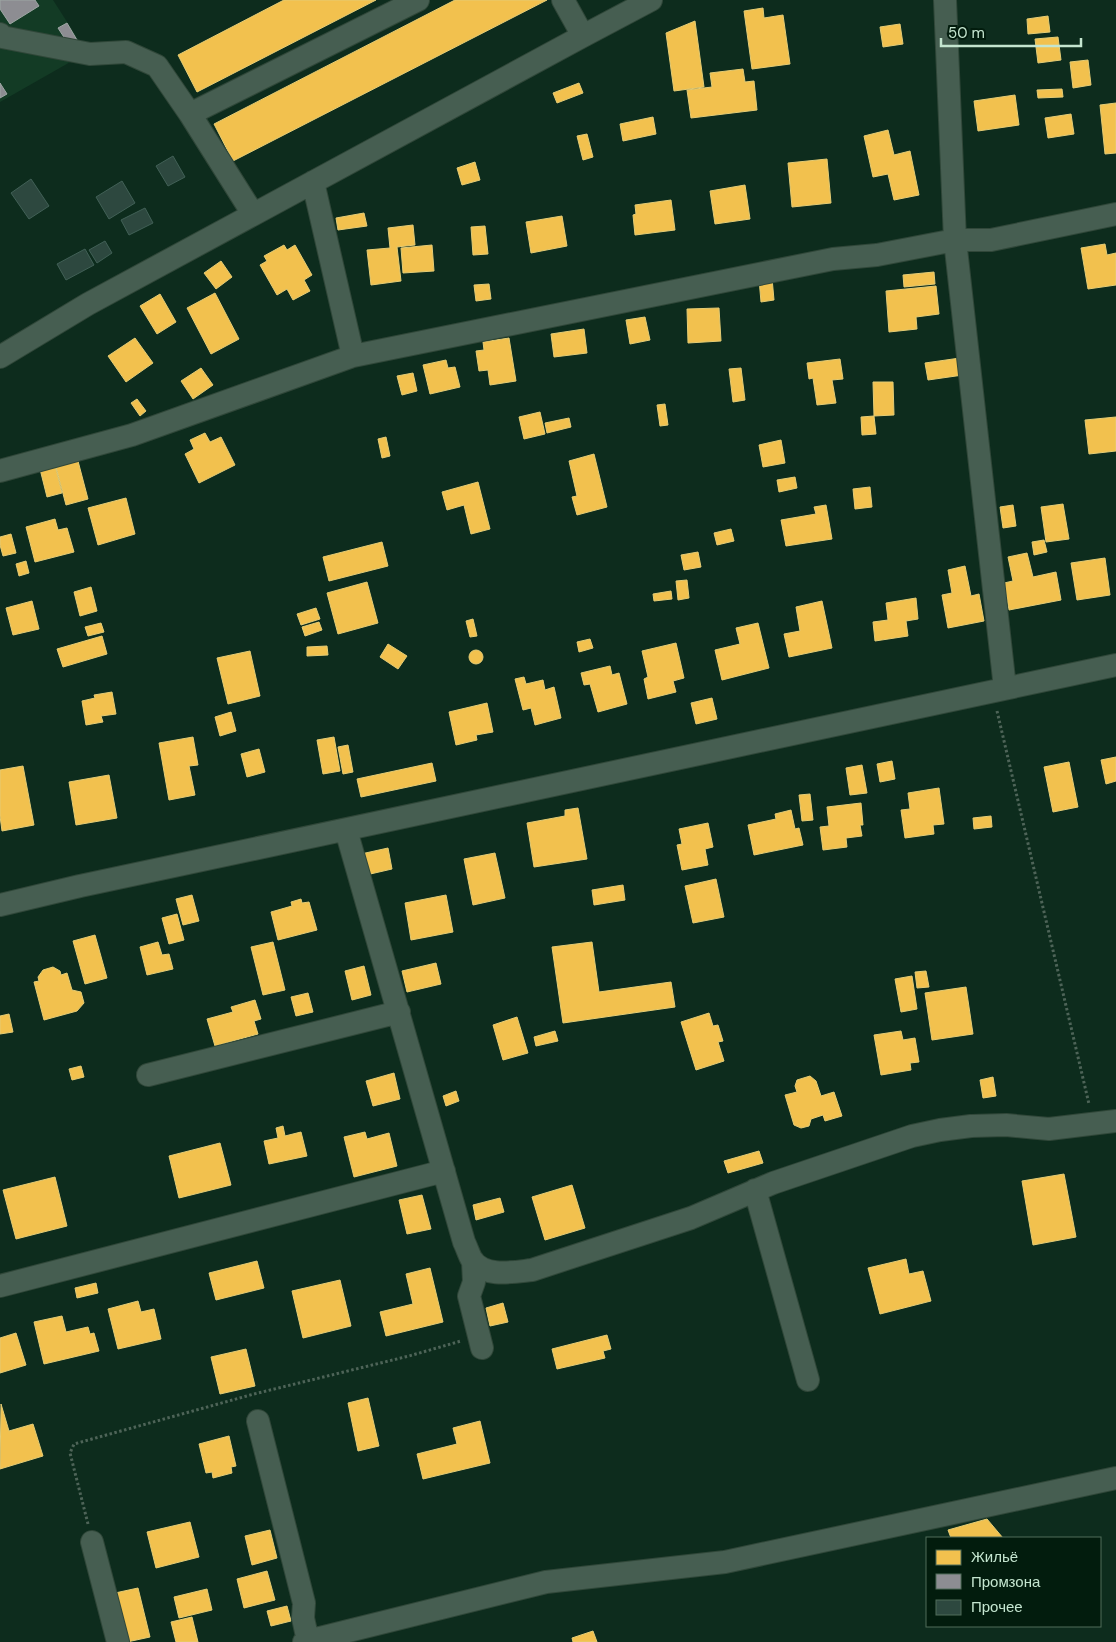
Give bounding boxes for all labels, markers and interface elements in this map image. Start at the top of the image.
scale bar [941,15,1081,47]
text: 50 m [948,23,985,43]
legend [926,1537,1101,1627]
text: Жильё [971,1547,1018,1567]
text: Промзона [971,1572,1041,1592]
text: Прочее [971,1597,1023,1617]

